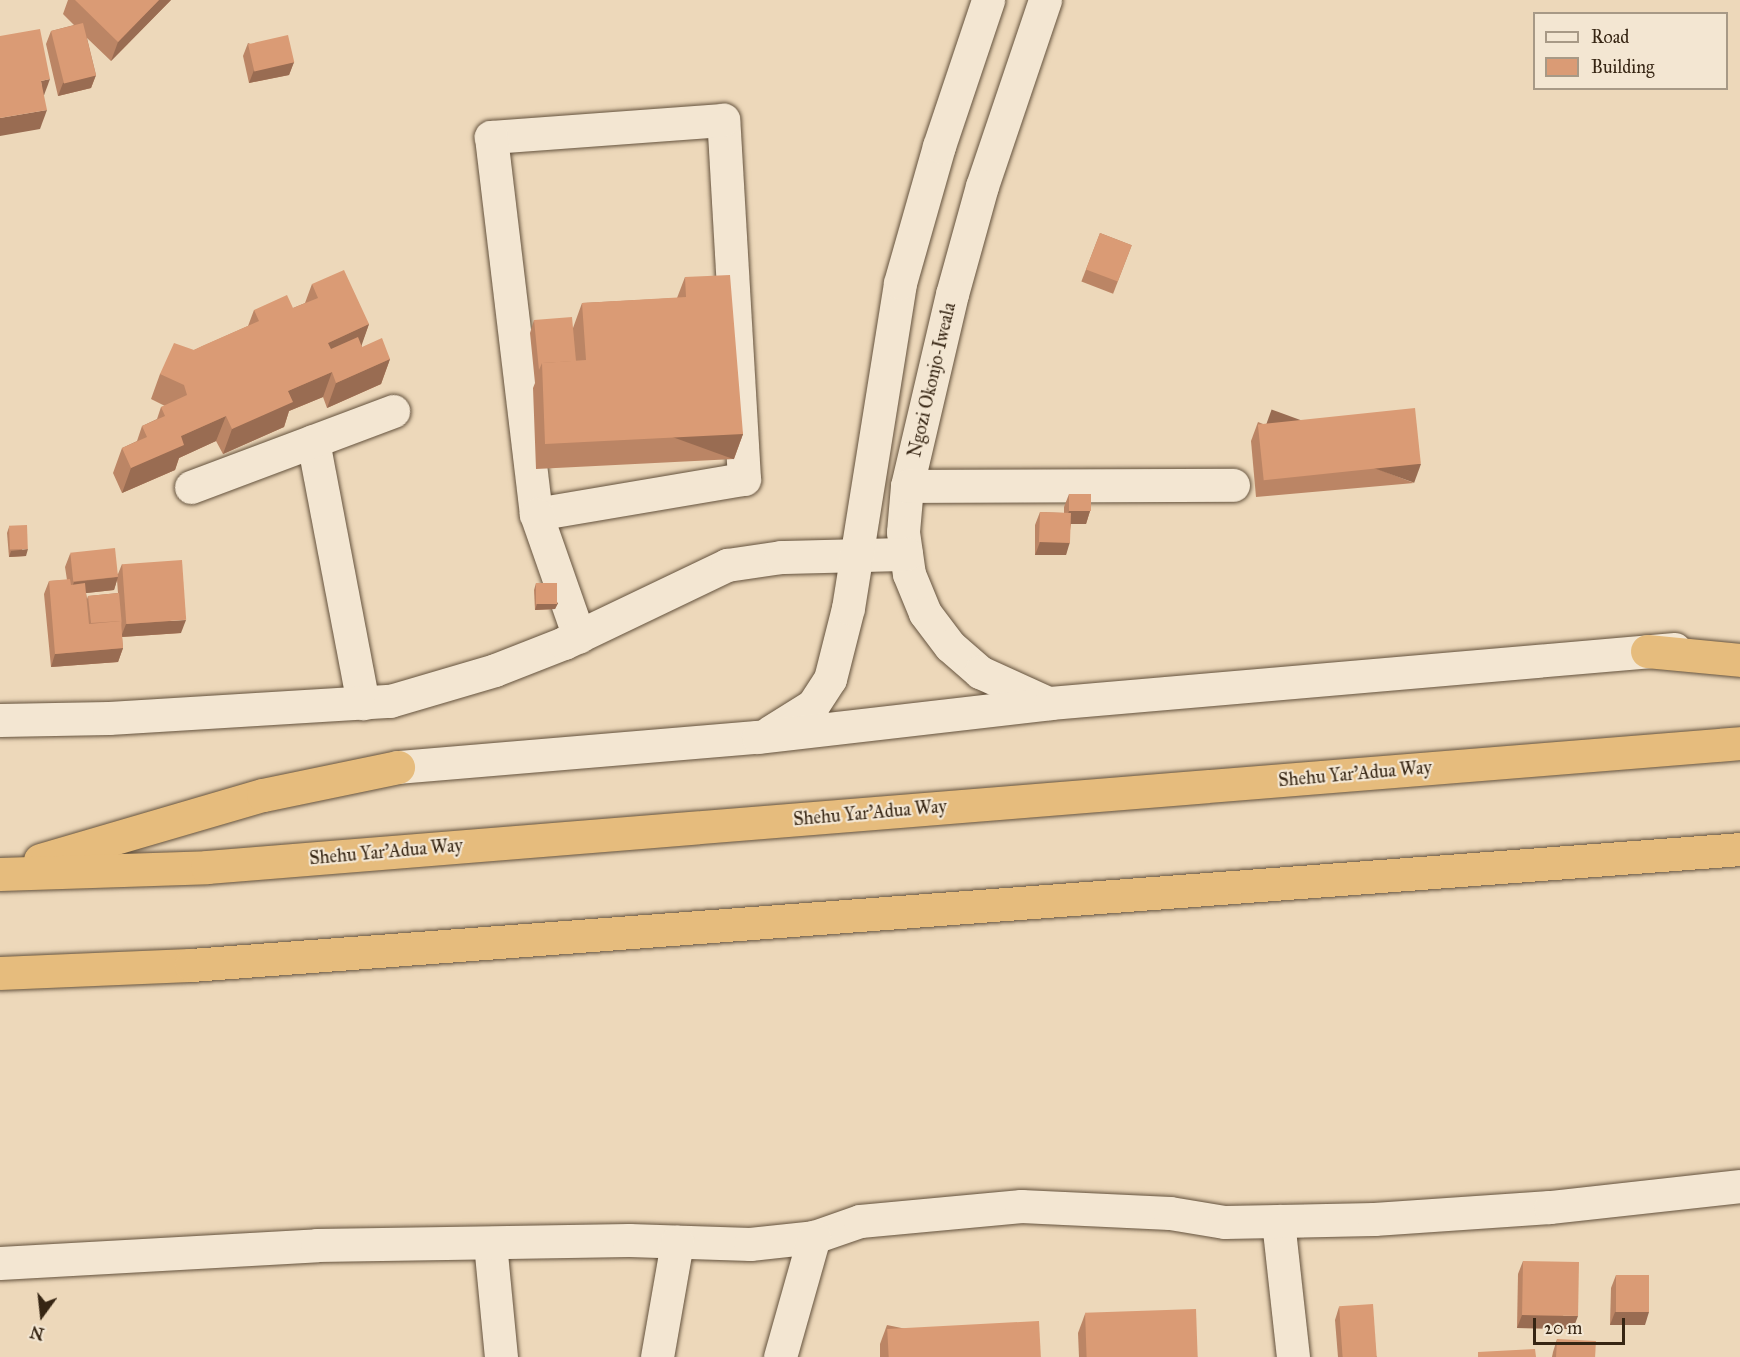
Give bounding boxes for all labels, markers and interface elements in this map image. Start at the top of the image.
legend [1533,12,1728,90]
text: Road [1591,26,1629,48]
text: Building [1591,56,1654,78]
street label: Ngozi Okonjo-Iweala [904,301,960,459]
street label: Shehu Yar'Adua Way [1277,757,1433,791]
street label: Shehu Yar'Adua Way [792,796,948,830]
street label: Shehu Yar'Adua Way [308,835,464,869]
north arrow [12,1285,72,1345]
scale bar [1536,1306,1628,1344]
text: 20 m [1544,1317,1582,1339]
text: N [28,1322,46,1344]

